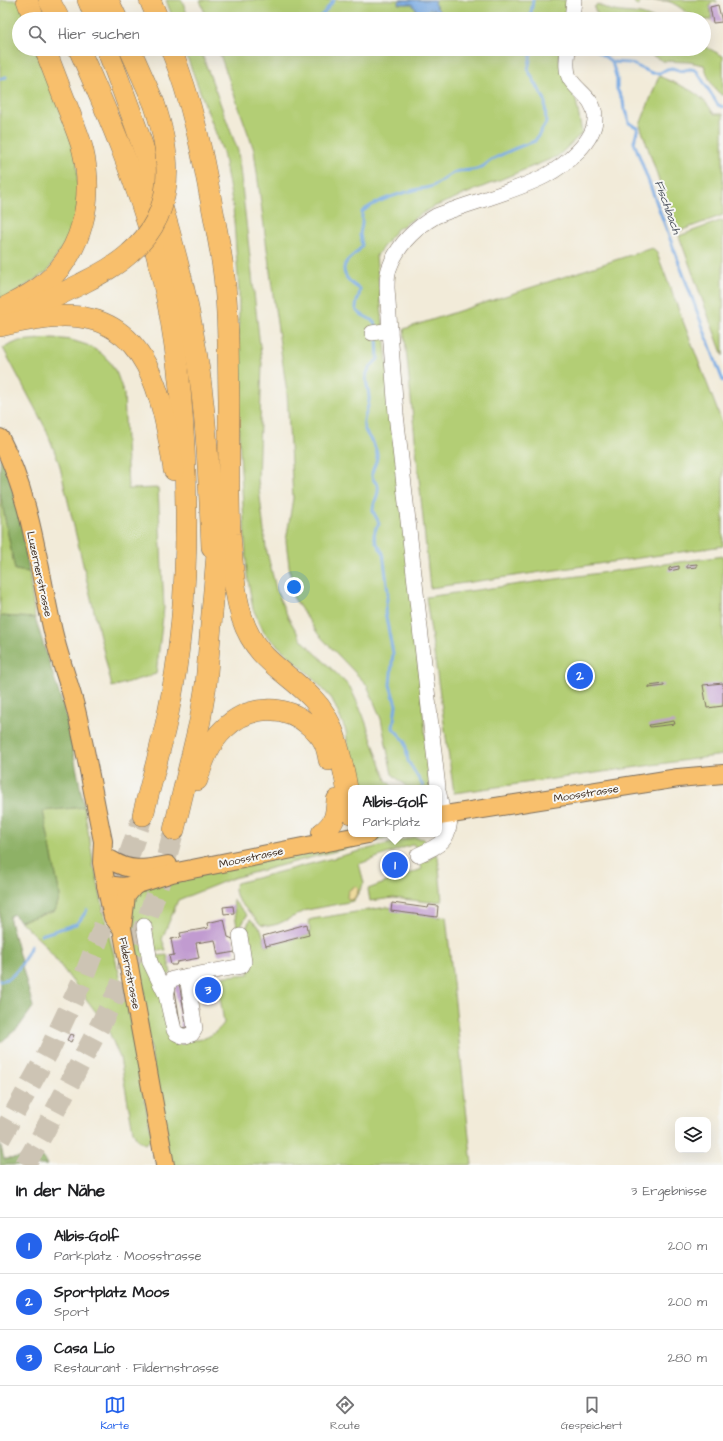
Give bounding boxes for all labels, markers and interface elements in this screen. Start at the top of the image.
search box [12,12,711,56]
icon: search [26,23,48,45]
text: Hier suchen [58,24,139,45]
water label: Fischbach [650,178,685,237]
street label: Luzernerstrasse [23,530,56,618]
your location [284,577,304,597]
pin: 2 [567,661,593,691]
street label: Moosstrasse [552,781,620,806]
popup [348,785,442,837]
text: Albis-Golf [363,792,427,813]
text: Parkplatz [363,813,420,831]
street label: Moosstrasse [217,843,285,872]
pin: 1 [382,850,408,880]
street label: Fildernstrasse [115,936,144,1010]
pin: 3 [195,975,221,1005]
map controls [675,1117,711,1153]
button: layers [675,1117,711,1153]
text: In der Nähe [16,1179,105,1203]
text: 3 Ergebnisse [631,1182,707,1200]
text: Albis-Golf [54,1226,119,1247]
text: 1 [28,1237,30,1255]
text: 200 m [668,1237,707,1255]
text: Parkplatz · Moosstrasse [54,1247,201,1265]
text: Sportplatz Moos [54,1282,169,1303]
text: 2 [25,1293,33,1311]
text: 200 m [668,1293,707,1311]
text: Sport [54,1303,89,1321]
text: Casa Lío [54,1338,115,1359]
text: 3 [26,1349,32,1367]
text: 280 m [668,1349,707,1367]
text: Restaurant · Fildernstrasse [54,1359,219,1377]
tab: Karte [100,1394,129,1433]
tab: Route [330,1394,360,1433]
tab: Gespeichert [561,1394,623,1433]

